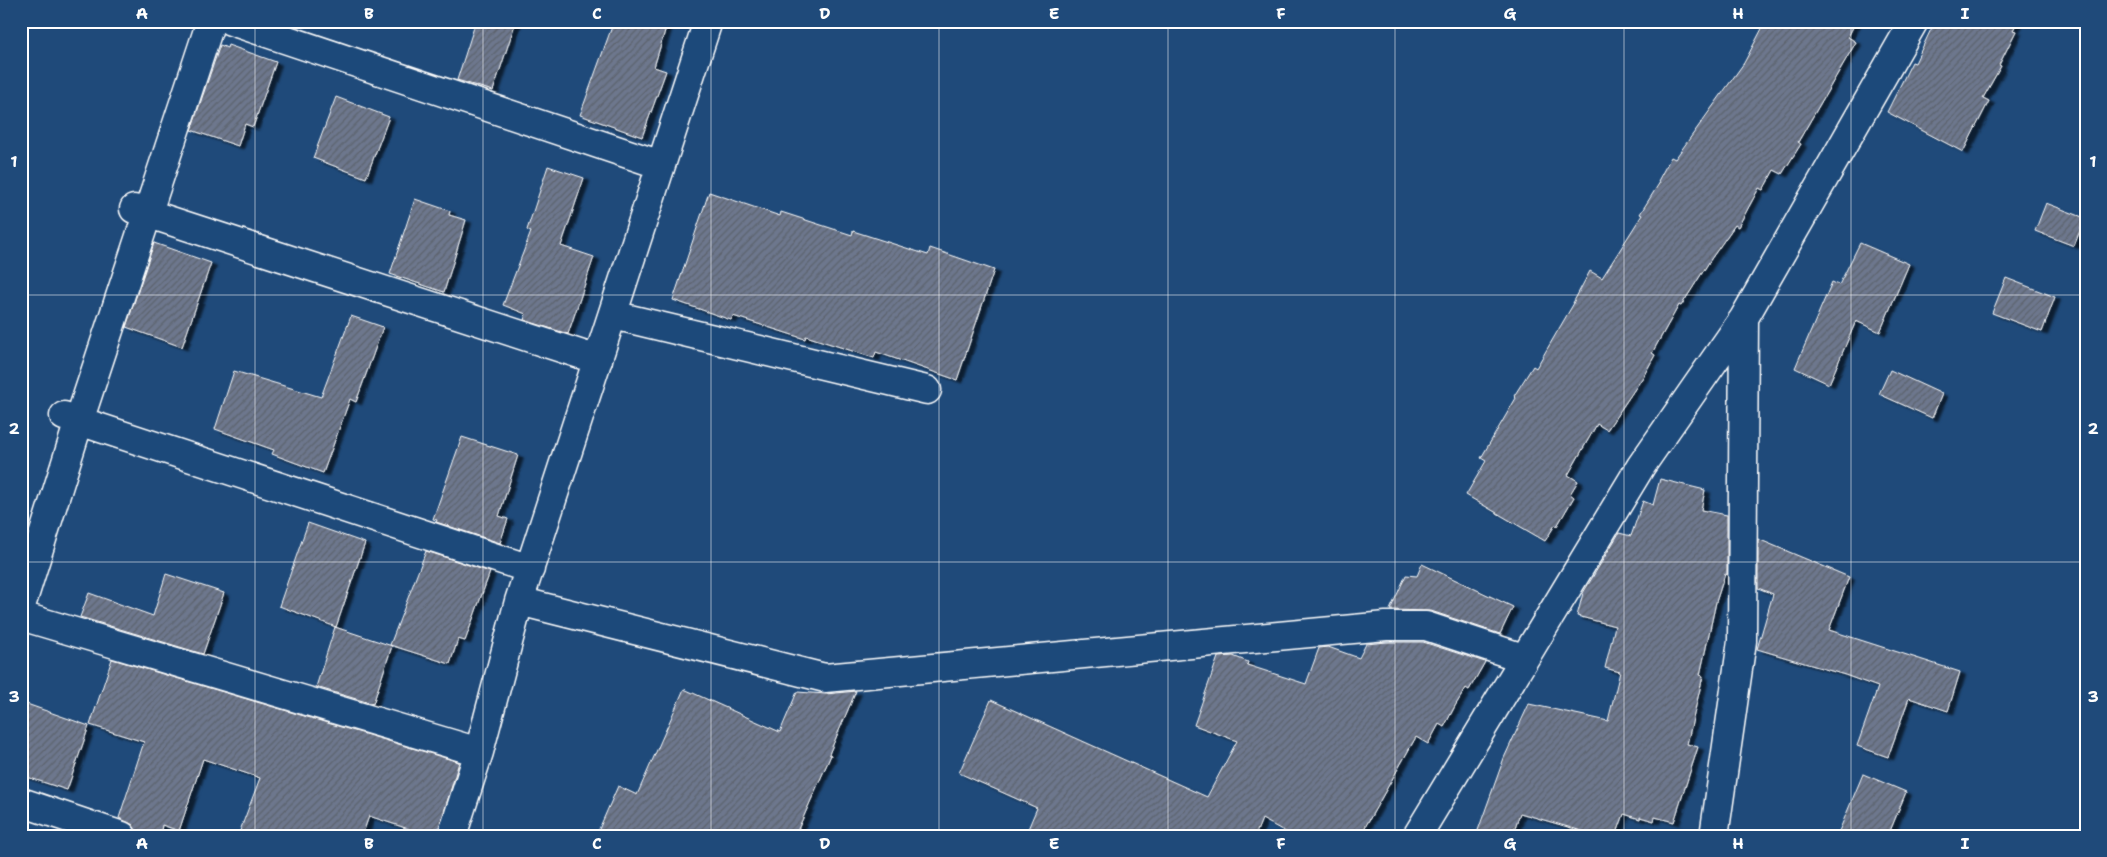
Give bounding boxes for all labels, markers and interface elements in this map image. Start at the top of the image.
text: A [136,3,148,24]
text: B [364,3,374,24]
text: C [592,3,602,24]
text: D [819,3,831,24]
text: E [1049,3,1059,24]
text: F [1276,3,1286,24]
text: G [1504,3,1517,24]
text: H [1732,3,1744,24]
text: I [1961,3,1970,24]
text: 1 [10,151,18,172]
text: 1 [2089,151,2097,172]
text: 2 [8,418,20,439]
text: 2 [2087,418,2099,439]
text: 3 [8,686,20,707]
text: 3 [2087,686,2099,707]
text: A [136,833,148,854]
text: B [364,833,374,854]
text: C [592,833,602,854]
text: D [819,833,831,854]
text: E [1049,833,1059,854]
text: F [1276,833,1286,854]
text: G [1504,833,1517,854]
text: H [1732,833,1744,854]
text: I [1961,833,1970,854]

